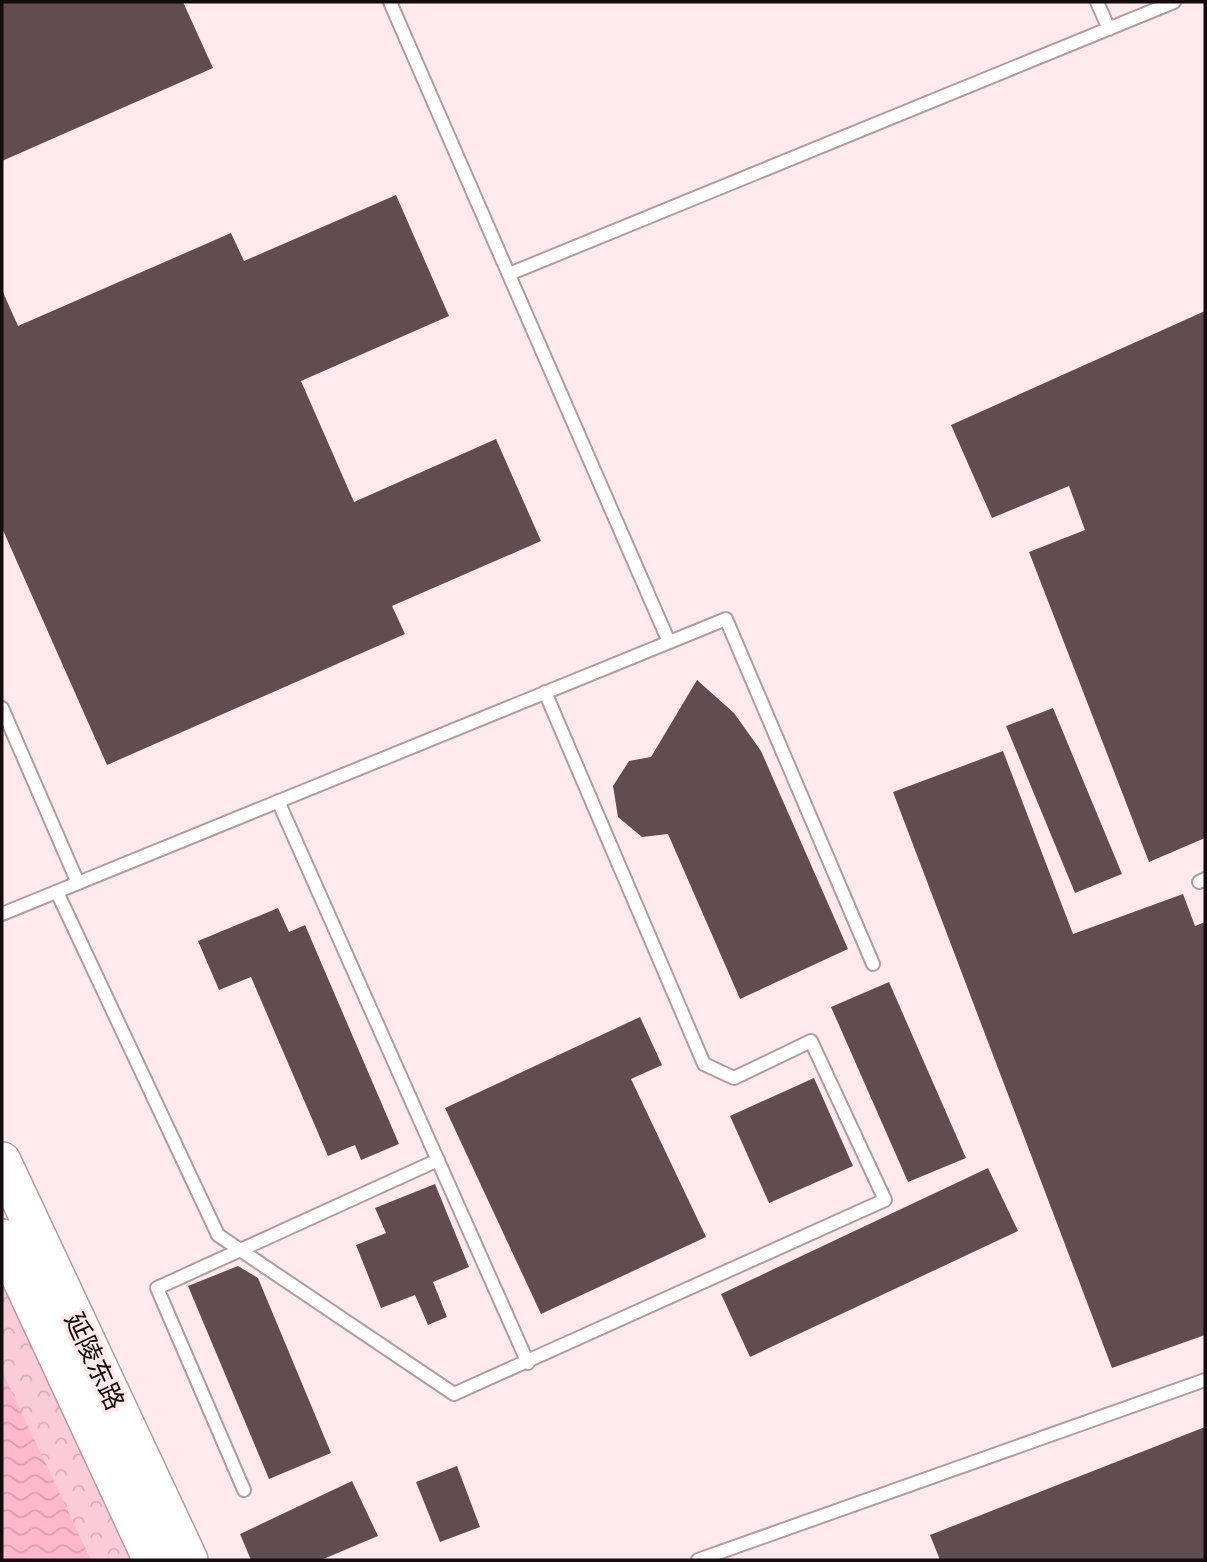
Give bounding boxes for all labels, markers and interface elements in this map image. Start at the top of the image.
street label: 延陵东路 [58,1307,132,1415]

